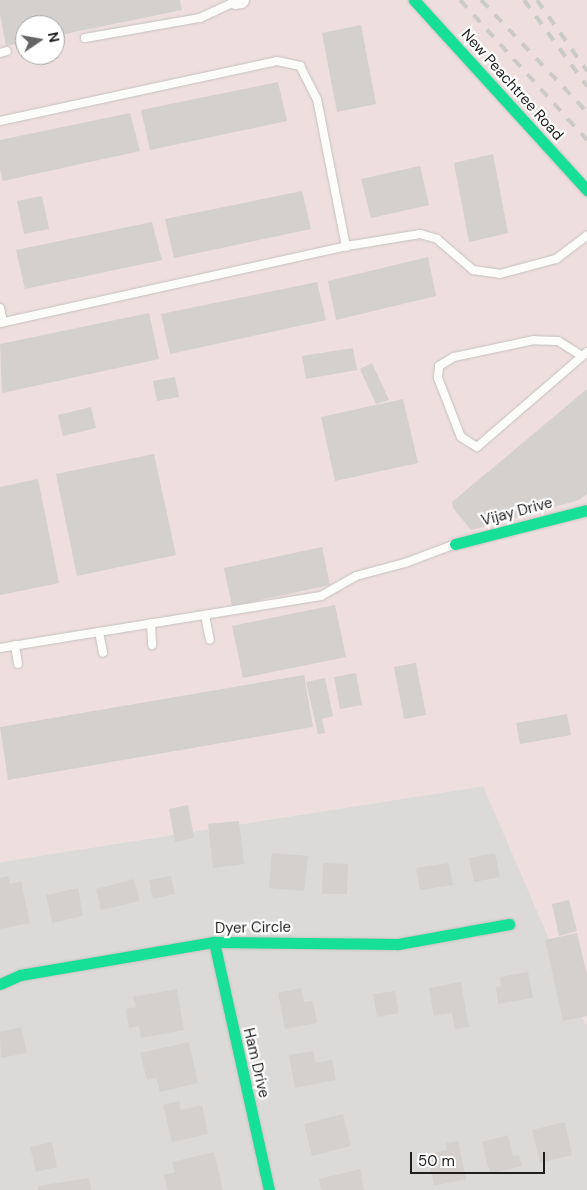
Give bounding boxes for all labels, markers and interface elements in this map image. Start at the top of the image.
north arrow [15,15,65,65]
street label: New Peachtree Road [457,26,567,144]
text: N [44,30,64,44]
street label: Vijay Drive [479,494,555,530]
street label: Dyer Circle [215,918,291,938]
street label: Ham Drive [239,1026,273,1100]
scale bar [412,1142,547,1174]
text: 50 m [418,1151,455,1171]

